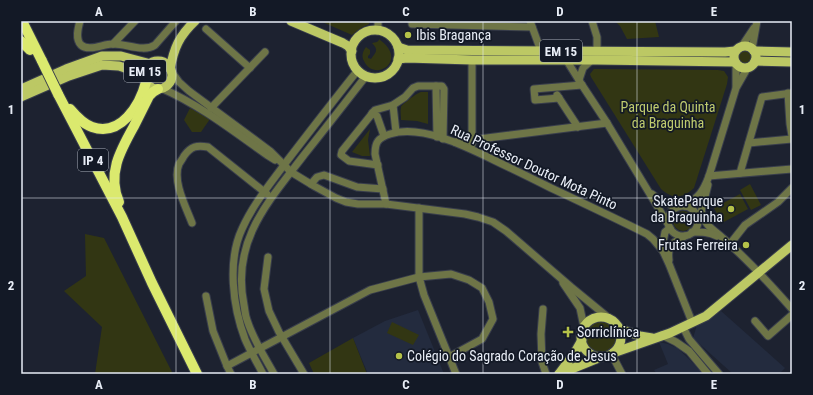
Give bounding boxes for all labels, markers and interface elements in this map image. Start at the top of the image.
text: A [95,4,103,19]
text: B [249,4,257,19]
text: C [402,4,410,19]
text: D [556,4,564,19]
text: E [711,4,718,19]
place label: Ibis Bragança [416,27,491,43]
marker: Ibis Bragança [403,30,413,40]
road number: EM 15 [540,40,582,62]
road number: EM 15 [124,60,166,82]
park label: Parque da Quinta da Braguinha [621,99,715,131]
text: 1 [8,102,14,117]
text: 1 [799,102,805,117]
street label: Rua Professor Doutor Mota Pinto [448,121,620,213]
road number: IP 4 [78,149,108,171]
place label: SkateParque da Braguinha [651,193,723,225]
marker: SkateParque da Braguinha [726,204,736,214]
place label: Frutas Ferreira [658,237,738,253]
marker: Frutas Ferreira [741,240,751,250]
text: 2 [8,278,15,293]
text: 2 [799,278,806,293]
place label: Sorriclínica [577,324,639,340]
marker: Sorriclínica [562,326,574,338]
place label: Colégio do Sagrado Coração de Jesus [407,348,617,364]
marker: Colégio do Sagrado Coração de Jesus [394,351,404,361]
text: A [95,377,103,392]
text: B [249,377,257,392]
text: C [402,377,410,392]
text: D [556,377,564,392]
text: E [711,377,718,392]

